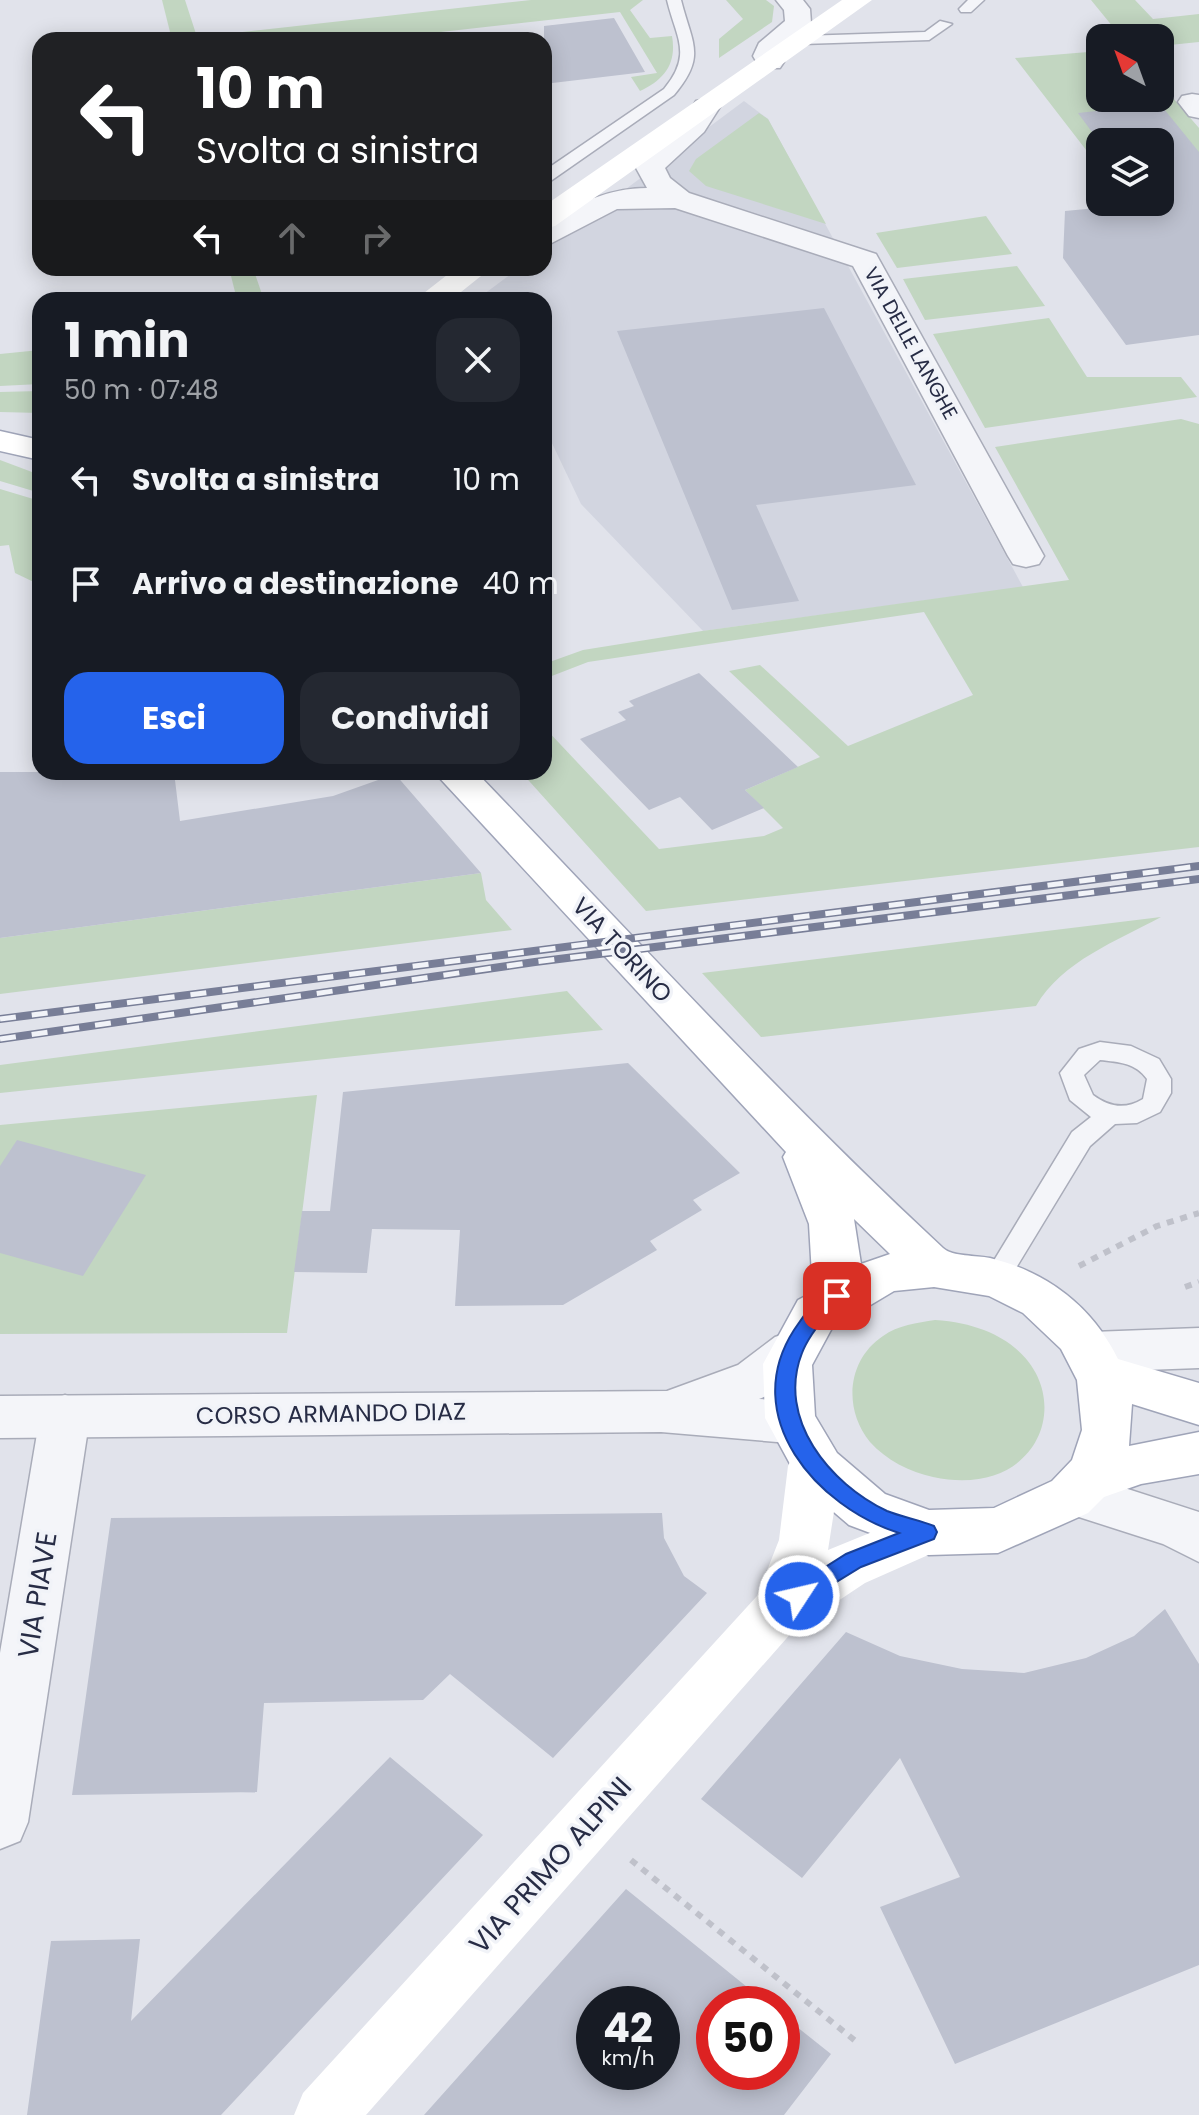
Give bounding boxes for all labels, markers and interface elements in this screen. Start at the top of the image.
north arrow [1086,24,1174,112]
map controls [1086,24,1174,216]
text: 10 m [196,49,325,128]
icon: left [64,64,168,168]
text: Svolta a sinistra [196,125,479,176]
button: layers [1086,128,1174,216]
icon: left [186,216,230,260]
icon: ahead [270,216,314,260]
icon: right [354,216,398,260]
street label: VIA DELLE LANGHE [857,262,965,424]
text: 1 min [64,307,190,374]
button: close [436,318,520,402]
text: 50 m · 07:48 [64,372,219,408]
icon: left [64,458,108,502]
text: Svolta a sinistra [132,458,380,501]
text: 10 m [453,458,520,501]
icon: arrive [64,562,108,606]
text: Arrivo a destinazione [132,562,458,605]
text: 40 m [482,562,559,605]
button: Esci [64,672,284,764]
button: Condividi [300,672,520,764]
street label: VIA TORINO [565,890,680,1009]
pin [803,1262,871,1330]
icon: arrive [815,1274,859,1318]
street label: CORSO ARMANDO DIAZ [196,1395,466,1432]
street label: VIA PIAVE [8,1529,67,1661]
position arrow [757,1554,841,1638]
street label: VIA PRIMO ALPINI [460,1768,641,1963]
speed limit sign: 50 [696,1986,800,2090]
text: 42 [603,2000,653,2056]
text: km/h [601,2044,655,2072]

